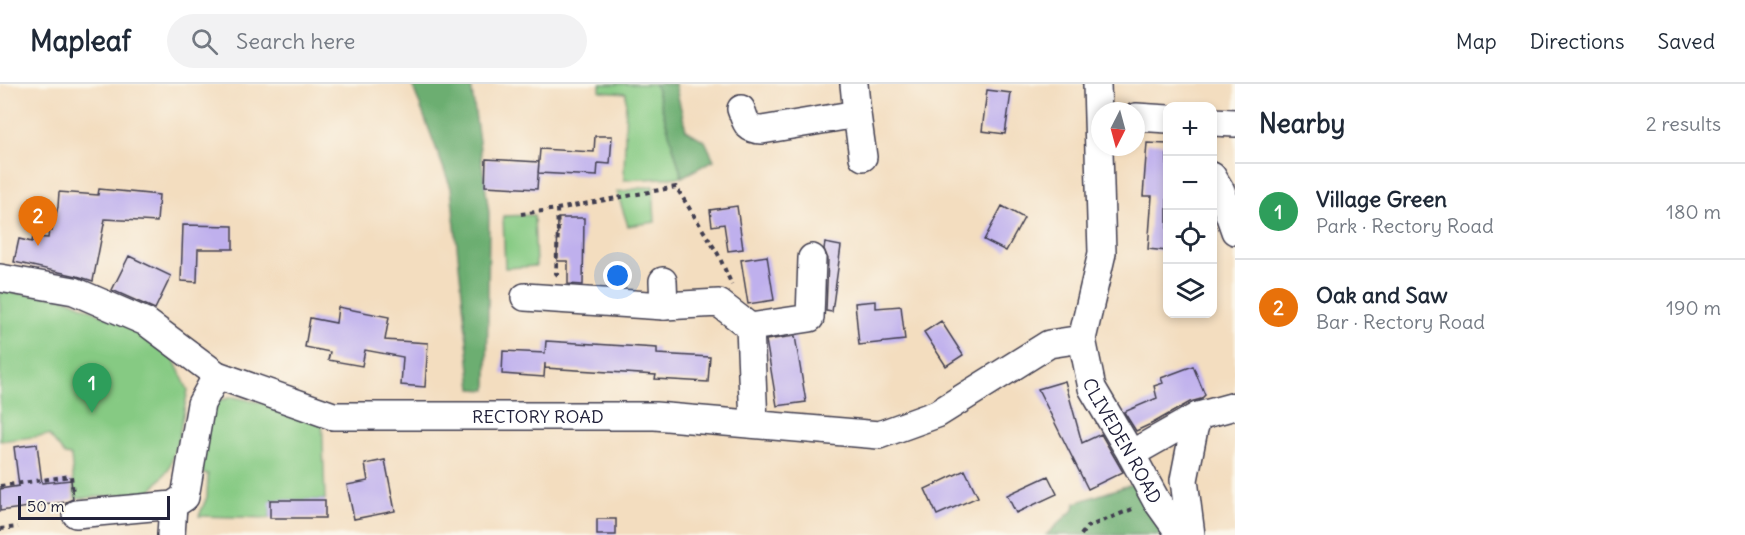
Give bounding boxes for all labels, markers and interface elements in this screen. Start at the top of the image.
search box [167,14,587,68]
text: Mapleaf [30,23,131,59]
icon: search [188,25,221,58]
text: Search here [236,27,355,55]
text: Map [1456,28,1497,55]
text: Directions [1530,28,1624,55]
text: Saved [1657,28,1715,55]
north arrow [1091,102,1145,156]
map controls [1163,102,1217,318]
button: + [1163,102,1217,156]
text: Nearby [1259,107,1345,140]
text: 2 results [1646,111,1721,136]
button: − [1163,156,1217,210]
text: Village Green [1316,185,1447,213]
pin: 2 [18,196,57,246]
text: 1 [1275,199,1282,224]
text: 180 m [1666,199,1721,224]
button: locate [1163,210,1217,264]
text: Park · Rectory Road [1316,213,1494,238]
your location [603,261,632,290]
button: layers [1163,264,1217,318]
text: Oak and Saw [1316,281,1448,309]
text: 2 [1273,295,1284,320]
text: 190 m [1666,295,1721,320]
text: Bar · Rectory Road [1316,309,1485,334]
pin: 1 [72,364,112,413]
street label: CLIVEDEN ROAD [1079,376,1167,507]
street label: RECTORY ROAD [472,405,604,428]
scale bar [18,493,170,520]
text: 50 m [27,496,65,516]

